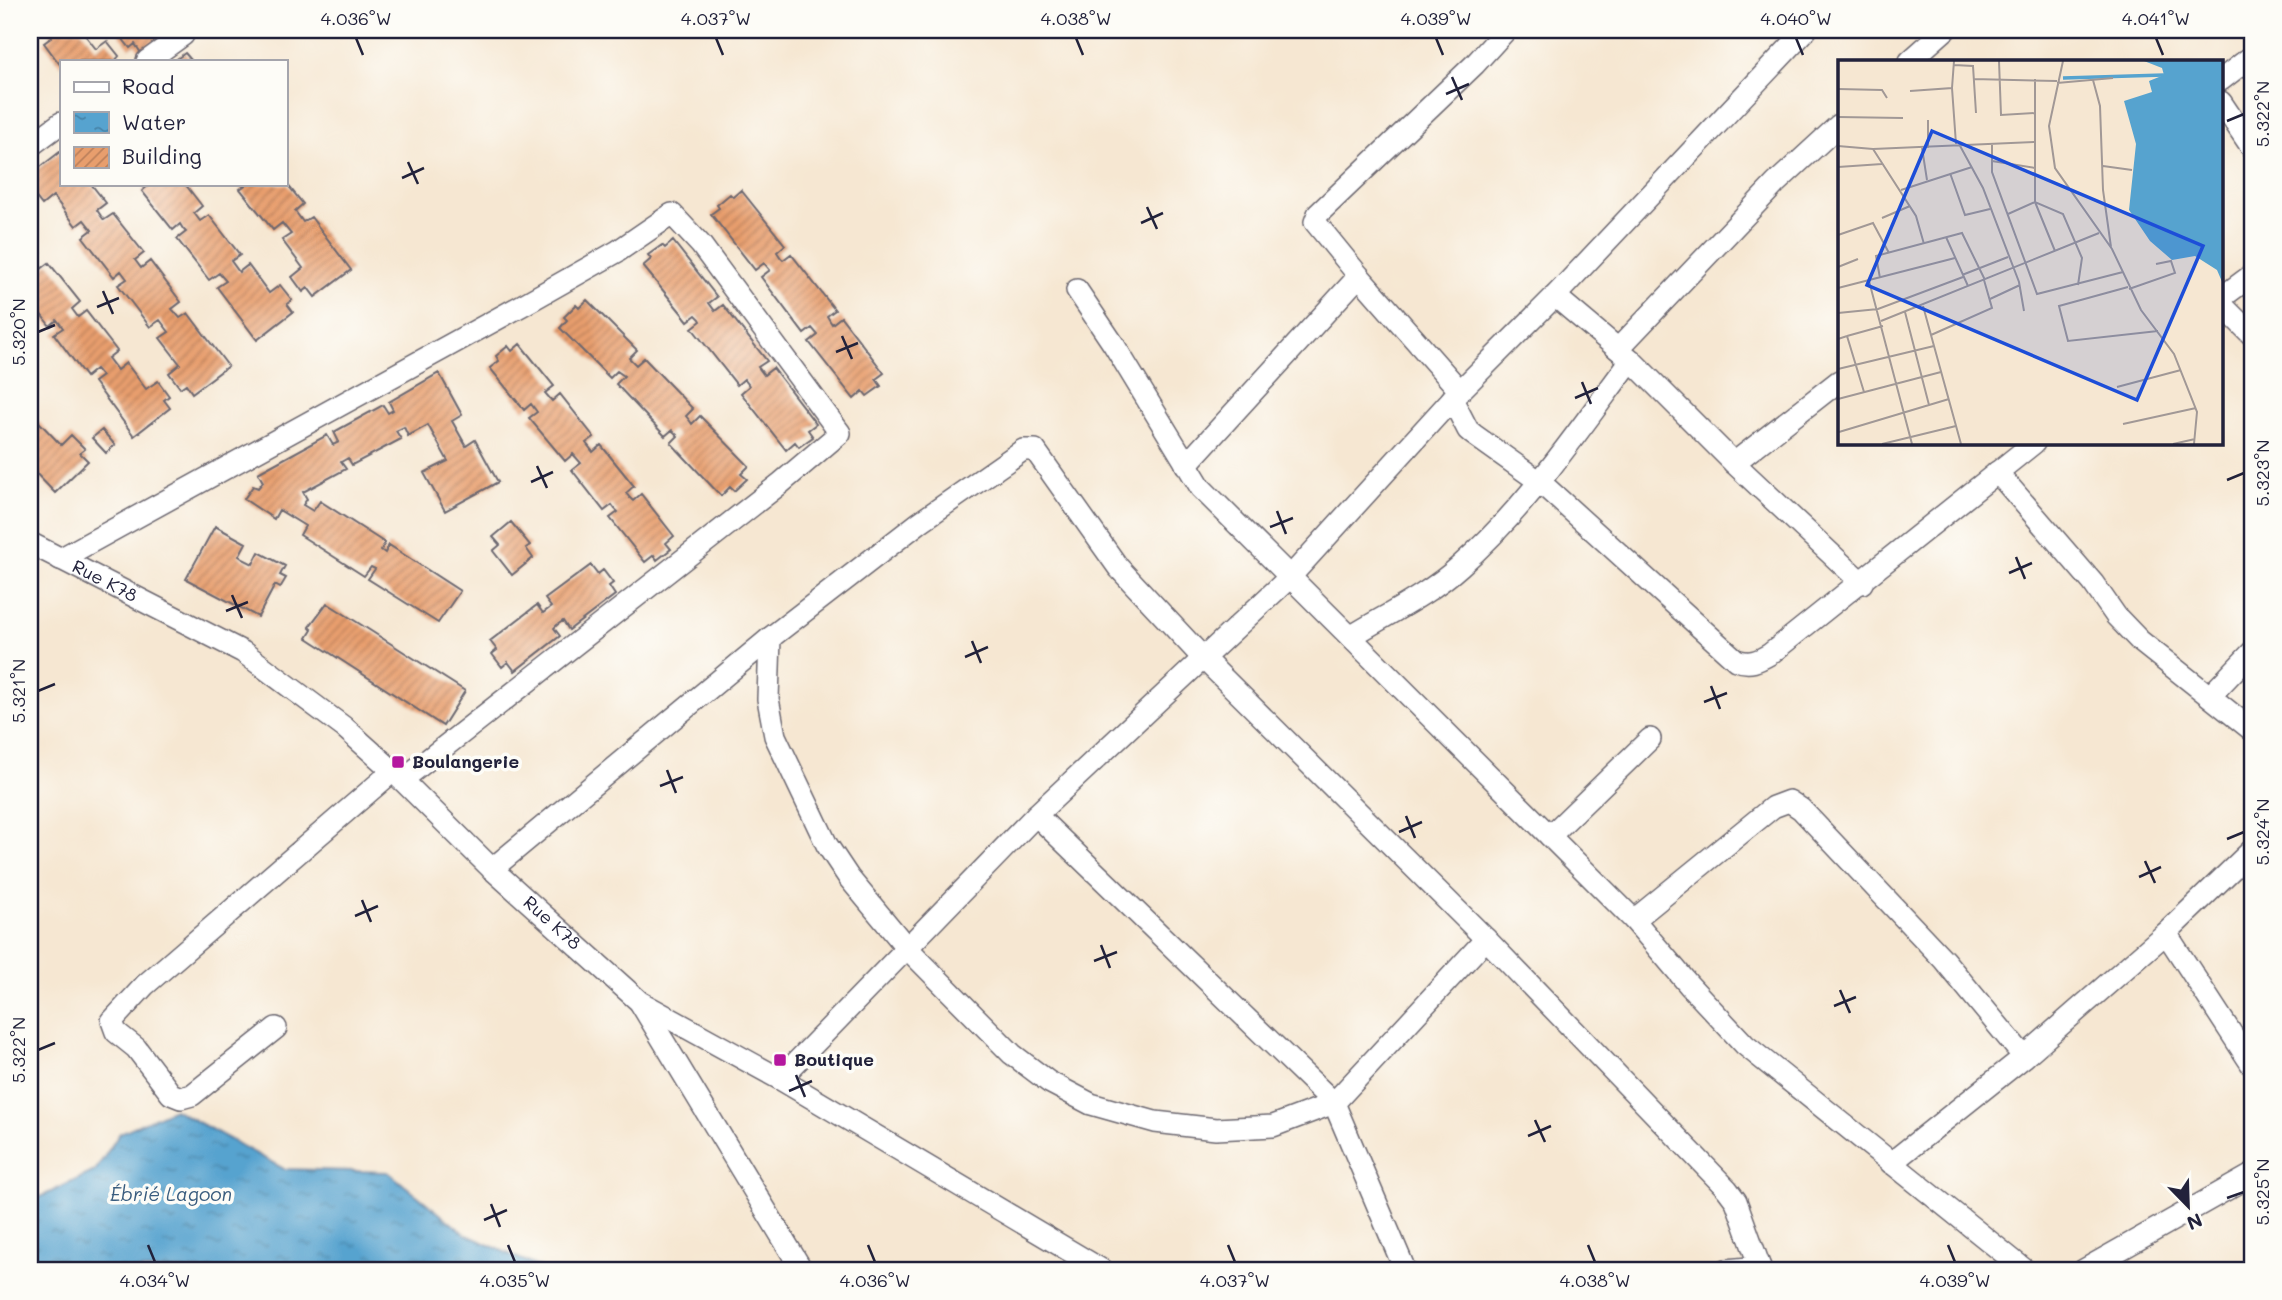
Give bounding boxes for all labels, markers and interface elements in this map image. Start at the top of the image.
text: 4.036°W [320,6,392,30]
text: 4.037°W [681,6,751,30]
text: 4.038°W [1040,6,1112,30]
text: 4.039°W [1401,6,1471,30]
text: 4.040°W [1760,6,1832,30]
text: 4.041°W [2122,6,2190,30]
legend [60,60,287,186]
inset map [1838,60,2222,444]
text: Road [122,72,174,99]
text: 5.322°N [2250,81,2274,147]
text: Water [122,108,186,135]
text: Building [122,142,202,169]
text: 5.320°N [6,298,30,366]
text: 5.323°N [2250,439,2274,507]
street label: Rue K78 [69,554,142,607]
text: 5.321°N [6,659,30,723]
place label: Boulangerie [412,749,520,773]
marker: Boulangerie [390,754,406,770]
text: 5.324°N [2250,798,2274,866]
street label: Rue K78 [519,890,587,955]
text: 5.322°N [6,1017,30,1083]
place label: Boutique [794,1047,874,1071]
marker: Boutique [772,1052,788,1068]
text: 5.325°N [2250,1158,2274,1226]
north arrow [2152,1170,2222,1240]
water label: Ébrié Lagoon [110,1181,232,1206]
text: N [2183,1208,2206,1236]
text: 4.034°W [120,1268,190,1292]
text: 4.035°W [480,1268,550,1292]
text: 4.036°W [839,1268,911,1292]
text: 4.037°W [1200,1268,1270,1292]
text: 4.038°W [1559,1268,1631,1292]
text: 4.039°W [1920,1268,1990,1292]

